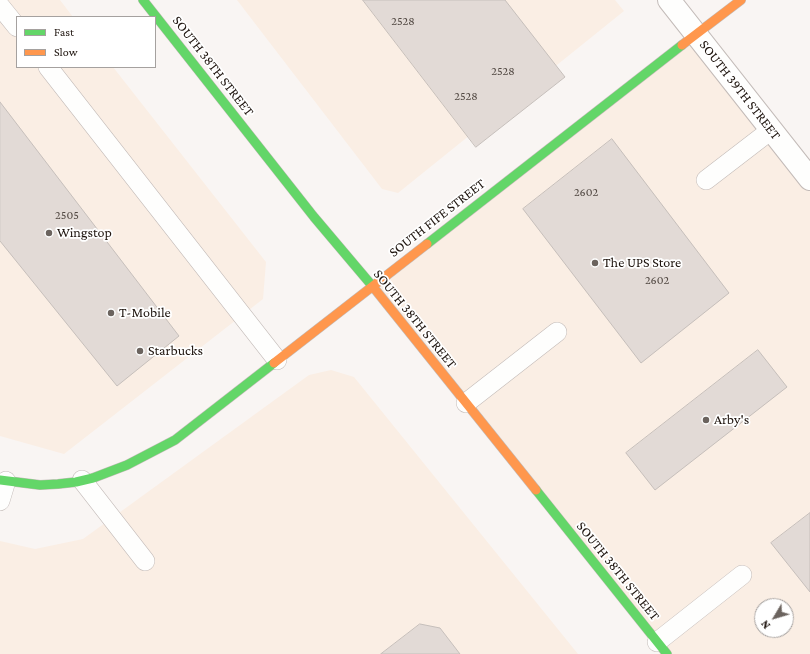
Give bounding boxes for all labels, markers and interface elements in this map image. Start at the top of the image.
street label: SOUTH 38TH STREET [169,13,257,119]
house number: 2528 [391,14,415,28]
legend [16,16,156,68]
text: Fast [54,25,74,39]
street label: SOUTH 39TH STREET [696,37,784,143]
text: Slow [54,45,78,59]
house number: 2528 [491,64,515,78]
house number: 2528 [454,89,478,103]
street label: SOUTH FIFE STREET [386,175,488,261]
house number: 2602 [574,185,598,199]
house number: 2505 [55,208,79,222]
place label: Wingstop [57,225,112,241]
marker: Wingstop [44,228,54,238]
place label: The UPS Store [603,255,681,271]
marker: The UPS Store [590,258,600,268]
street label: SOUTH 38TH STREET [370,266,460,372]
house number: 2602 [645,273,669,287]
place label: T-Mobile [119,305,171,321]
marker: T-Mobile [106,308,116,318]
place label: Starbucks [148,343,203,359]
marker: Starbucks [135,346,145,356]
place label: Arby's [714,412,749,428]
marker: Arby's [701,415,711,425]
street label: SOUTH 38TH STREET [573,518,663,624]
north arrow [754,598,794,638]
text: N [758,618,772,631]

